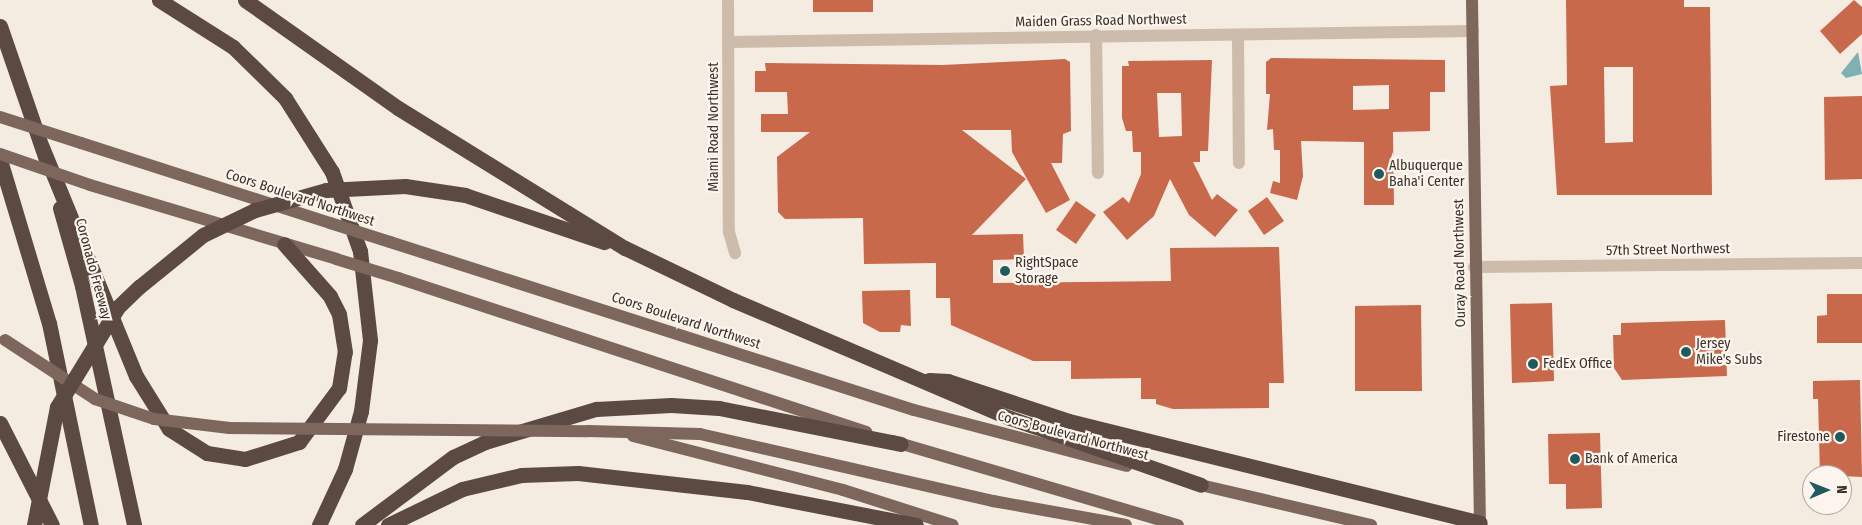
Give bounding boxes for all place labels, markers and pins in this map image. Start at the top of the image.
place label: Albuquerque Baha'i Center [1389,158,1465,190]
marker: Albuquerque Baha'i Center [1373,168,1385,180]
place label: RightSpace Storage [1015,255,1078,288]
marker: RightSpace Storage [999,265,1011,277]
place label: Jersey Mike's Subs [1696,336,1762,368]
marker: Jersey Mike's Subs [1680,346,1692,358]
place label: FedEx Office [1543,356,1612,372]
marker: FedEx Office [1527,358,1539,370]
place label: Firestone [1777,429,1830,445]
marker: Firestone [1834,431,1846,443]
place label: Bank of America [1585,451,1678,467]
marker: Bank of America [1569,453,1581,465]

